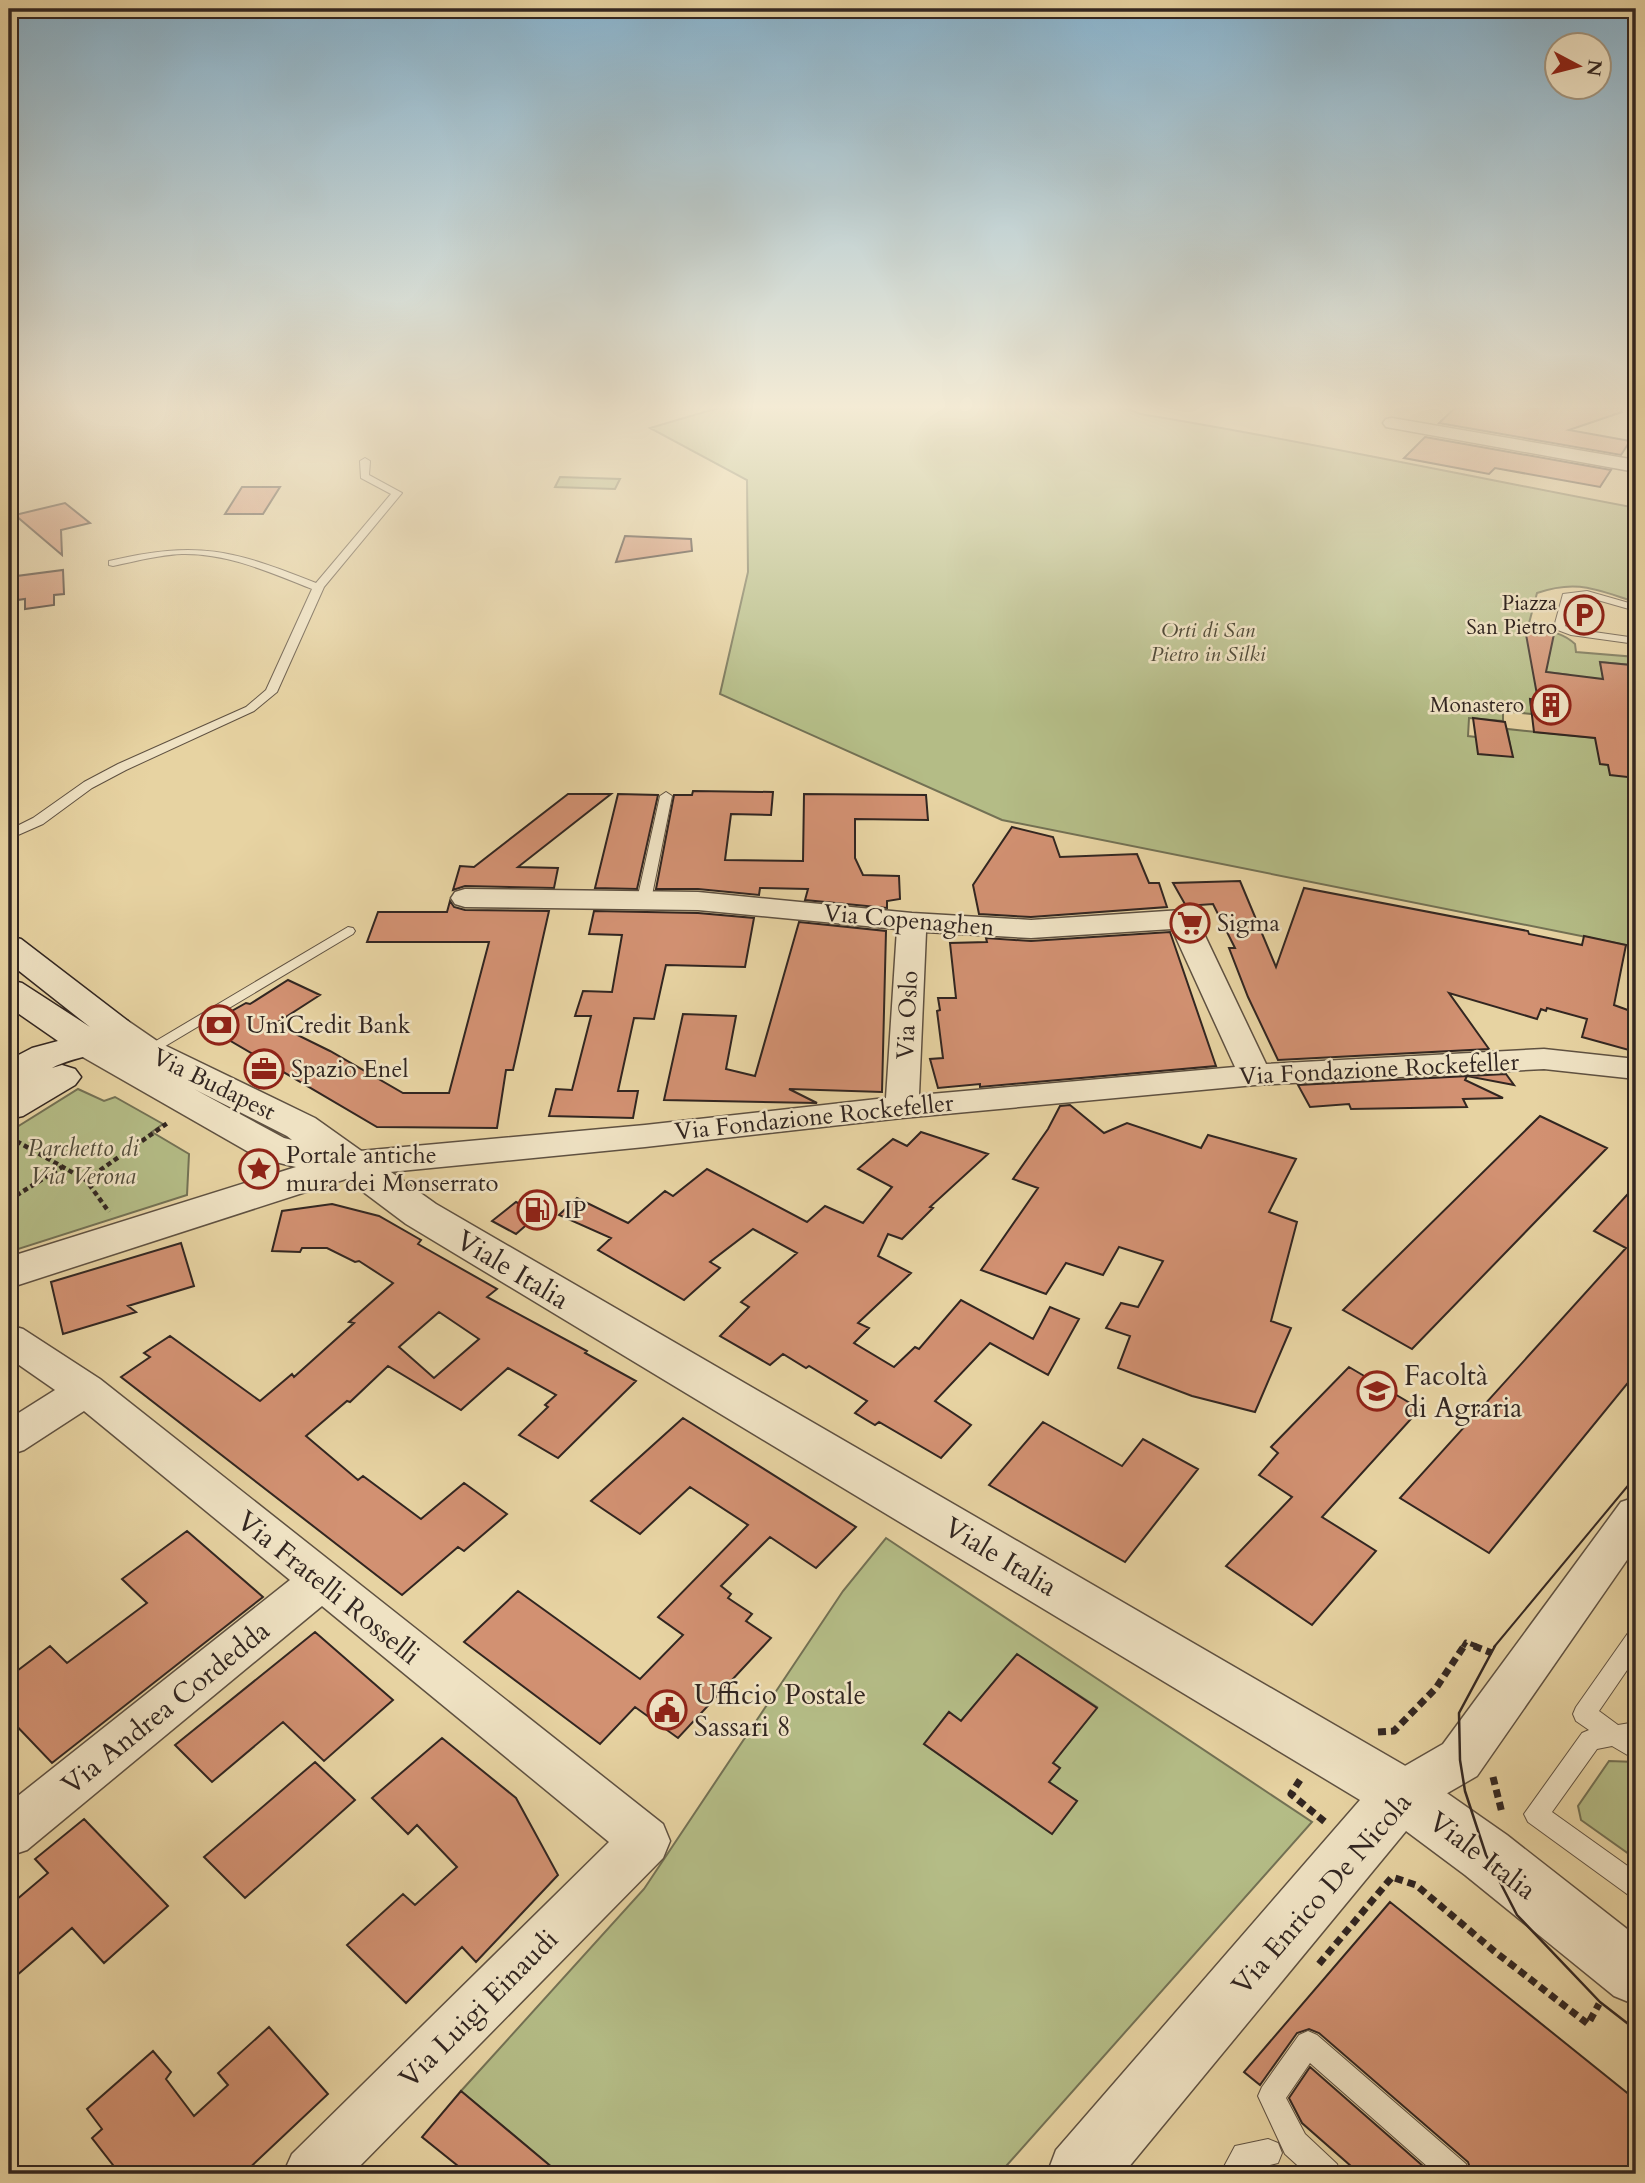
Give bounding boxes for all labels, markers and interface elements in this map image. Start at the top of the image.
north arrow [1544,32,1614,102]
text: N [1580,58,1608,78]
place label: Piazza San Pietro [1466,589,1557,642]
parking icon: Piazza San Pietro [1563,594,1605,636]
park label: Orti di San Pietro in Silki [1151,616,1266,669]
building icon: Monastero [1530,684,1572,726]
place label: Monastero [1430,691,1524,720]
street label: Via Copenaghen [822,897,996,944]
supermarket icon: Sigma [1169,902,1211,944]
place label: Sigma [1217,907,1281,940]
street label: Via Oslo [889,970,926,1060]
bank icon: UniCredit Bank [198,1004,240,1046]
place label: UniCredit Bank [246,1009,411,1042]
street label: Via Budapest [147,1040,281,1129]
street label: Via Fondazione Rockefeller [1238,1046,1520,1093]
office icon: Spazio Enel [243,1048,285,1090]
place label: Spazio Enel [291,1053,409,1086]
street label: Via Fondazione Rockefeller [673,1086,955,1149]
park label: Parchetto di Via Verona [27,1132,139,1193]
place label: Portale antiche mura dei Monserrato [286,1139,499,1200]
place icon: Portale antiche mura dei Monserrato [238,1148,280,1190]
fuel station icon: IP [516,1189,558,1231]
place label: IP [564,1194,586,1227]
street label: Viale Italia [449,1221,576,1318]
place label: Facoltà di Agraria [1404,1357,1522,1427]
school or university icon: Facoltà di Agraria [1356,1370,1398,1412]
street label: Via Fratelli Rosselli [229,1502,428,1674]
street label: Viale Italia [937,1508,1064,1605]
street label: Via Andrea Cordedda [54,1612,278,1804]
place label: Ufficio Postale Sassari 8 [694,1676,866,1746]
public building icon: Ufficio Postale Sassari 8 [646,1689,688,1731]
street label: Via Enrico De Nicola [1223,1784,1420,2003]
street label: Viale Italia [1421,1803,1544,1909]
street label: Via Luigi Einaudi [391,1921,567,2097]

